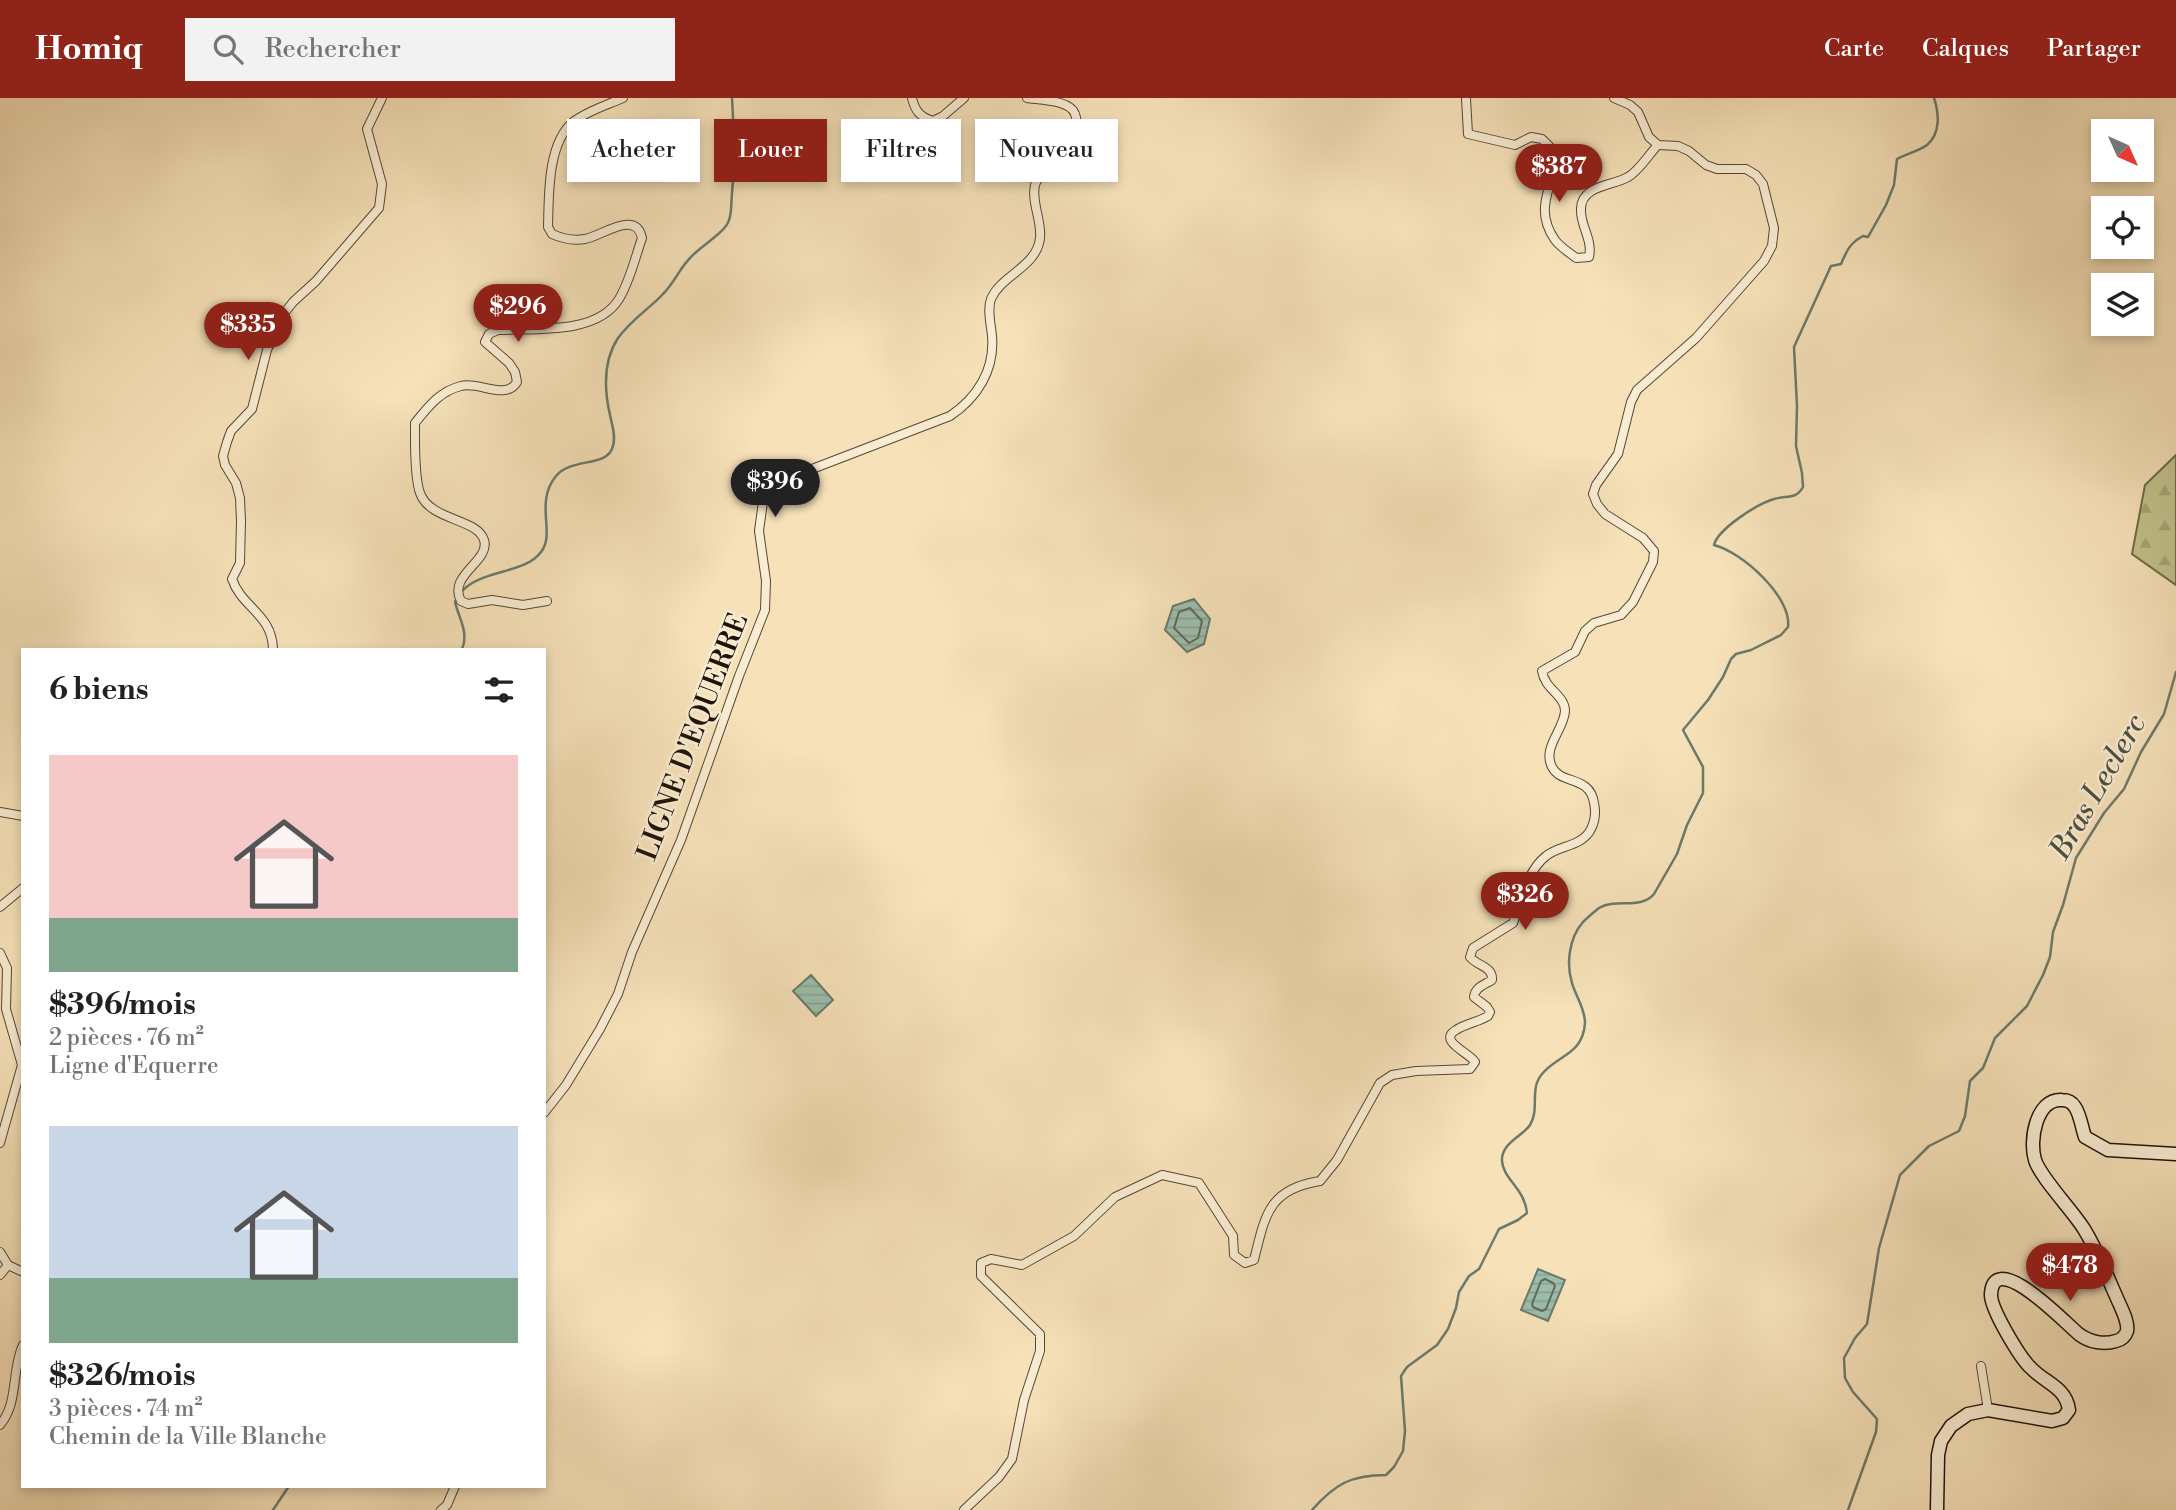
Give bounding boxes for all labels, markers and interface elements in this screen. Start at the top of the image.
search box [185,18,675,81]
text: Homiq [35,29,143,70]
icon: search [209,30,247,68]
text: Rechercher [265,33,401,65]
text: Carte [1824,34,1884,64]
text: Calques [1922,34,2009,64]
text: Partager [2047,34,2141,64]
chip: Acheter [567,119,700,182]
chip: Louer [714,119,827,182]
chip: Filtres [841,119,961,182]
chip: Nouveau [975,119,1118,182]
north arrow [2091,119,2154,182]
map controls [2091,119,2154,336]
pin: $387 [1518,144,1600,204]
text: $387 [1531,153,1587,181]
button: locate [2091,196,2154,259]
button: layers [2091,273,2154,336]
pin: $296 [477,285,559,344]
text: $296 [489,293,547,321]
pin: $335 [207,302,289,362]
text: $335 [220,311,276,339]
pin: $396 [734,460,816,519]
text: $396 [747,468,803,496]
street label: LIGNE D'EQUERRE [630,608,756,866]
text: 6 biens [49,671,149,709]
icon: filters [480,671,518,709]
water label: Bras Leclerc [2041,708,2155,867]
icon: home [221,801,347,927]
pin: $326 [1484,872,1566,932]
text: $326 [1497,881,1553,909]
text: $396/mois [49,986,196,1024]
text: 2 pièces · 76 m² [49,1024,204,1052]
text: Ligne d'Equerre [49,1052,219,1080]
icon: home [221,1172,347,1298]
pin: $478 [2029,1244,2111,1303]
text: $478 [2042,1252,2098,1280]
text: $326/mois [49,1357,196,1395]
text: 3 pièces · 74 m² [49,1395,202,1423]
text: Chemin de la Ville Blanche [49,1423,327,1451]

